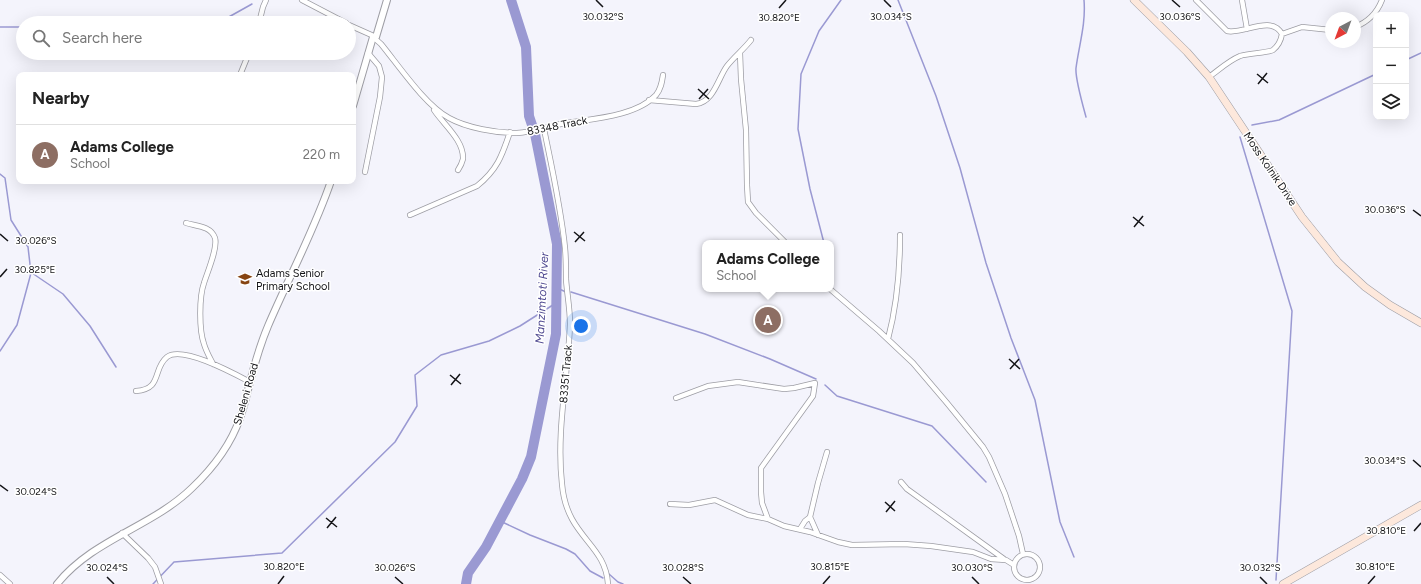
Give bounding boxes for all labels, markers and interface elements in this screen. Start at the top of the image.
text: 30.032°S [582,10,624,23]
text: 30.034°S [870,10,912,23]
text: 30.036°S [1159,10,1201,23]
text: 30.820°E [758,11,800,24]
north arrow [1325,12,1361,48]
map controls [1373,12,1409,120]
button: + [1373,12,1409,48]
search box [16,16,356,60]
icon: search [30,27,52,49]
text: Search here [62,29,142,47]
button: − [1373,48,1409,84]
button: layers [1373,84,1409,120]
text: Nearby [32,88,90,108]
street label: 83348 Track [526,114,589,138]
street label: Moss Kolnik Drive [1240,130,1300,208]
text: Adams College [70,138,174,156]
text: A [40,147,50,162]
text: 220 m [303,147,340,162]
text: School [70,156,110,171]
text: 30.036°S [1364,203,1406,216]
text: 30.026°S [15,234,57,247]
popup [702,240,834,292]
text: Adams College [716,250,820,268]
water label: Manzimtoti River [533,251,551,344]
text: 30.825°E [14,263,56,276]
place label: Adams Senior Primary School [256,267,330,293]
text: School [716,268,756,283]
school or university icon: Adams Senior Primary School [237,271,253,287]
pin: A [755,305,781,335]
your location [571,316,591,336]
street label: 83351 Track [557,344,575,404]
street label: Sheleni Road [231,361,261,427]
text: 30.034°S [1364,454,1406,467]
text: 30.024°S [15,485,57,498]
text: 30.810°E [1366,524,1406,537]
text: 30.820°E [263,560,305,573]
text: 30.815°E [810,560,850,573]
text: 30.810°E [1355,560,1395,573]
text: 30.024°S [86,561,128,574]
text: 30.026°S [374,561,416,574]
text: 30.028°S [662,561,704,574]
text: 30.030°S [951,561,993,574]
text: 30.032°S [1239,561,1281,574]

